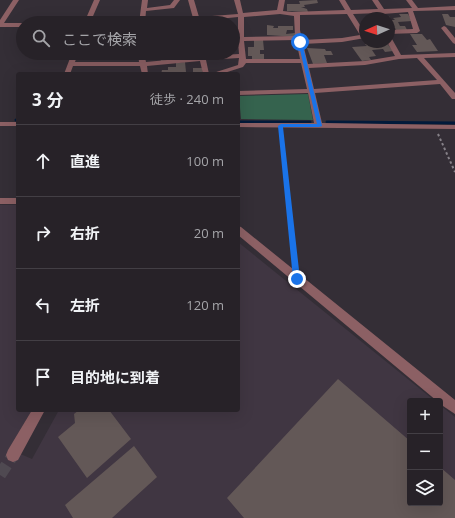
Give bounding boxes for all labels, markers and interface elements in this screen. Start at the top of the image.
north arrow [359,12,395,48]
search box [16,16,240,60]
icon: search [30,27,52,49]
text: ここで検索 [62,29,137,49]
route start [291,33,309,51]
text: 3 分 [32,88,63,111]
text: 徒歩 · 240 m [150,90,224,108]
icon: ahead [32,150,54,172]
text: 直進 [70,151,100,171]
text: 100 m [186,152,224,170]
icon: right [32,222,54,244]
text: 右折 [70,223,100,243]
text: 20 m [194,224,224,242]
route end [288,270,306,288]
icon: left [32,294,54,316]
text: 左折 [70,295,100,315]
text: 120 m [186,296,224,314]
icon: arrive [32,366,54,388]
text: 目的地に到着 [70,367,160,387]
map controls [407,398,443,506]
button: + [407,398,443,434]
button: − [407,434,443,470]
button: layers [407,470,443,506]

